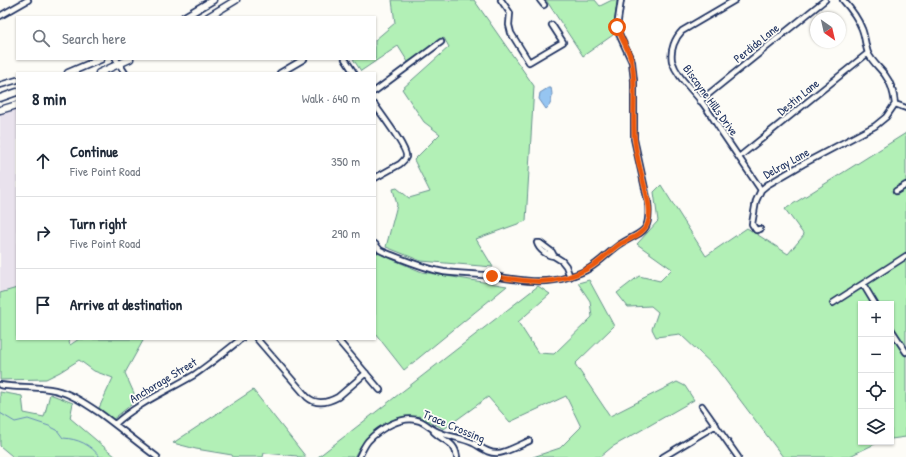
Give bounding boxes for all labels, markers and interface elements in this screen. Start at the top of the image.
north arrow [810,12,846,48]
search box [16,16,376,60]
route start [608,18,626,36]
street label: Perdido Lane [730,19,783,67]
icon: search [30,27,52,49]
text: Search here [62,28,126,49]
street label: Biscayne Hills Drive [679,61,743,139]
street label: Destin Lane [773,75,823,119]
text: 8 min [32,87,66,110]
text: Walk · 640 m [302,89,360,107]
text: Continue [70,141,118,162]
street label: Delray Lane [760,143,812,183]
icon: ahead [32,150,54,172]
text: 350 m [331,152,360,170]
text: Five Point Road [70,162,140,180]
text: Turn right [70,213,126,234]
icon: right [32,222,54,244]
text: 290 m [331,224,360,242]
text: Five Point Road [70,234,140,252]
route end [483,267,501,285]
icon: arrive [32,294,54,316]
text: Arrive at destination [70,294,182,315]
map controls [858,301,894,445]
button: + [858,301,894,337]
button: − [858,337,894,373]
street label: Anchorage Street [126,353,201,407]
button: locate [858,373,894,409]
street label: Trace Crossing [420,405,488,447]
button: layers [858,409,894,445]

